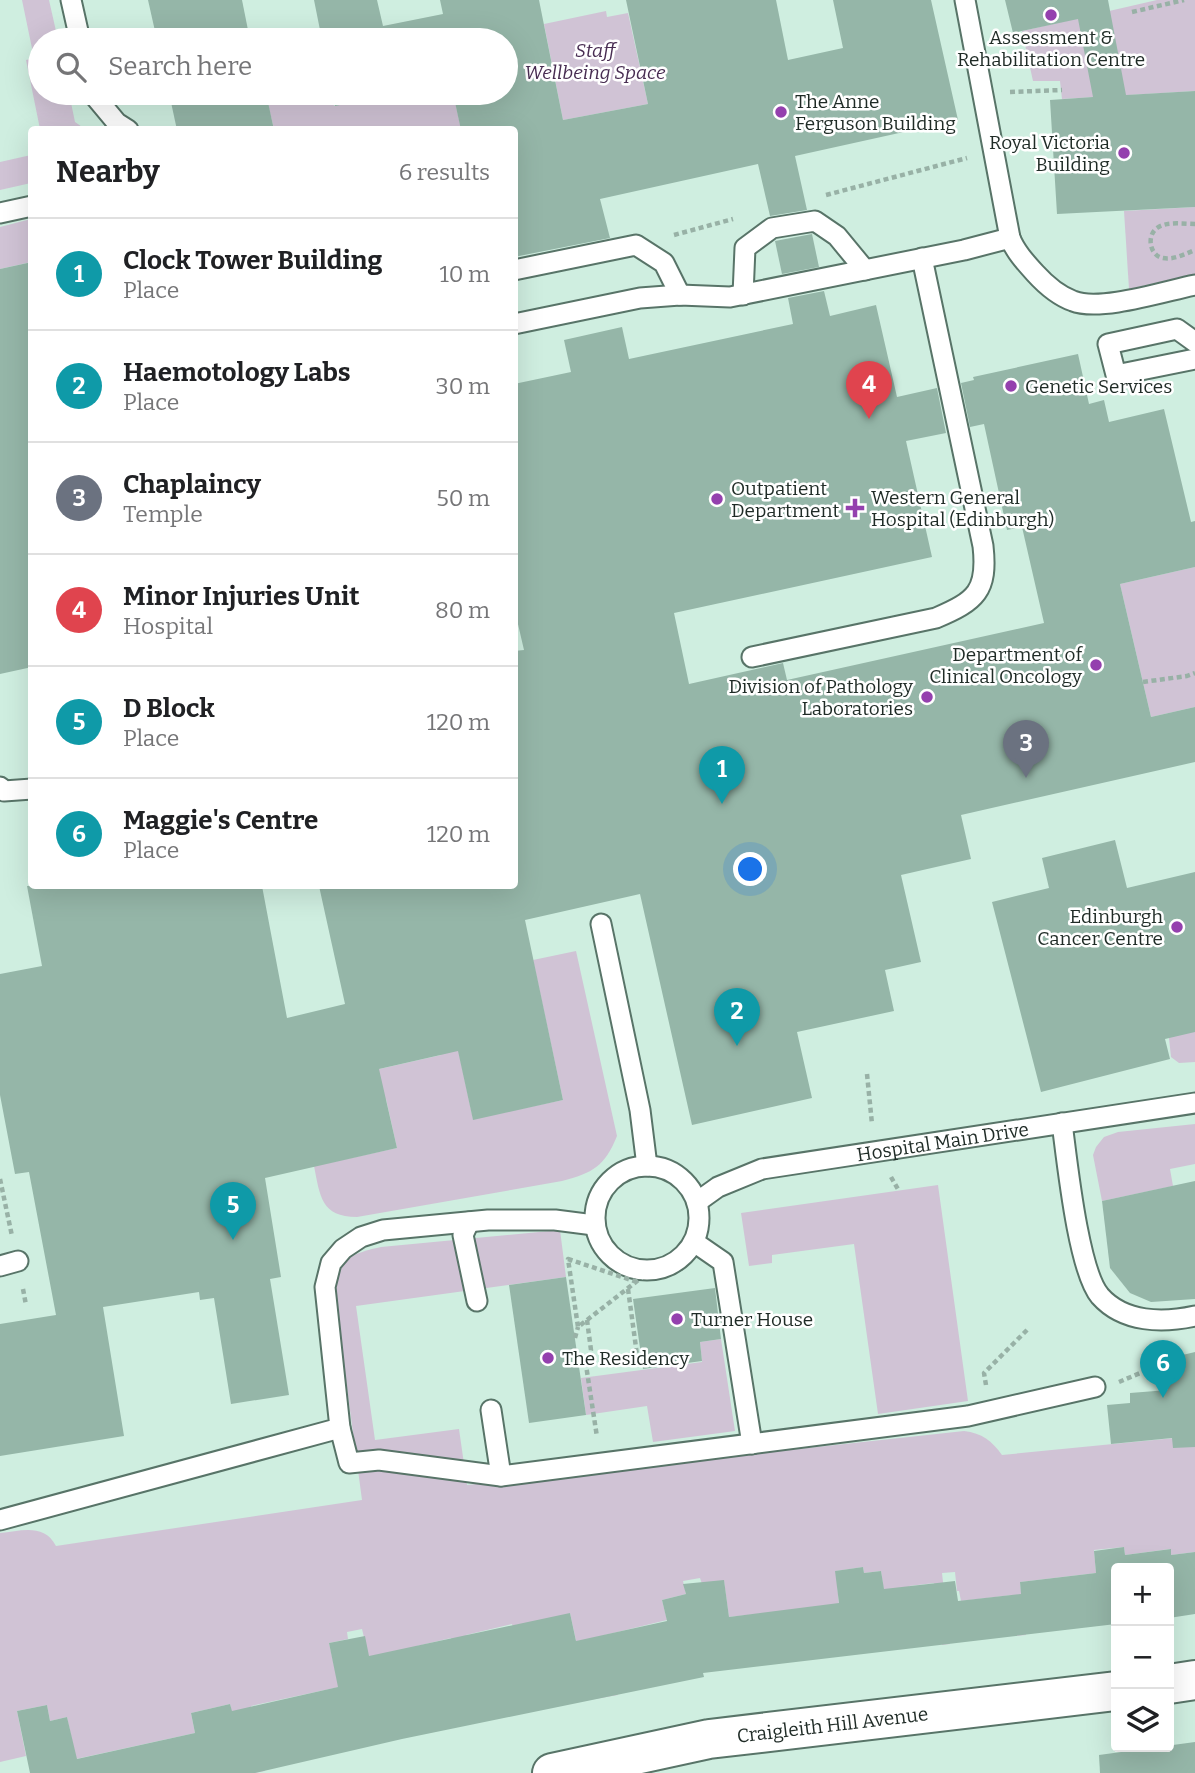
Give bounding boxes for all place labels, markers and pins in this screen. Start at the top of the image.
marker: Assessment & Rehabilitation Centre [1043,7,1059,23]
place label: Assessment & Rehabilitation Centre [957,26,1145,71]
place label: The Anne Ferguson Building [795,90,956,135]
marker: The Anne Ferguson Building [773,104,789,120]
place label: Royal Victoria Building [989,131,1111,176]
marker: Royal Victoria Building [1116,145,1132,161]
pin: 4 [846,361,892,419]
place label: Genetic Services [1025,375,1172,398]
marker: Genetic Services [1003,378,1019,394]
place label: Outpatient Department [731,477,839,522]
place label: Western General Hospital (Edinburgh) [871,486,1054,531]
marker: Outpatient Department [709,491,725,507]
marker: Western General Hospital (Edinburgh) [845,498,865,518]
place label: Department of Clinical Oncology [929,643,1083,688]
marker: Department of Clinical Oncology [1088,657,1104,673]
place label: Division of Pathology Laboratories [728,675,914,720]
marker: Division of Pathology Laboratories [919,689,935,705]
pin: 3 [1003,720,1049,778]
pin: 1 [699,746,745,804]
place label: Edinburgh Cancer Centre [1037,905,1163,950]
marker: Edinburgh Cancer Centre [1169,919,1185,935]
pin: 2 [714,988,760,1046]
pin: 5 [210,1182,256,1240]
place label: Turner House [691,1308,813,1331]
marker: Turner House [669,1311,685,1327]
pin: 6 [1140,1340,1186,1398]
place label: The Residency [562,1347,690,1370]
marker: The Residency [540,1350,556,1366]

